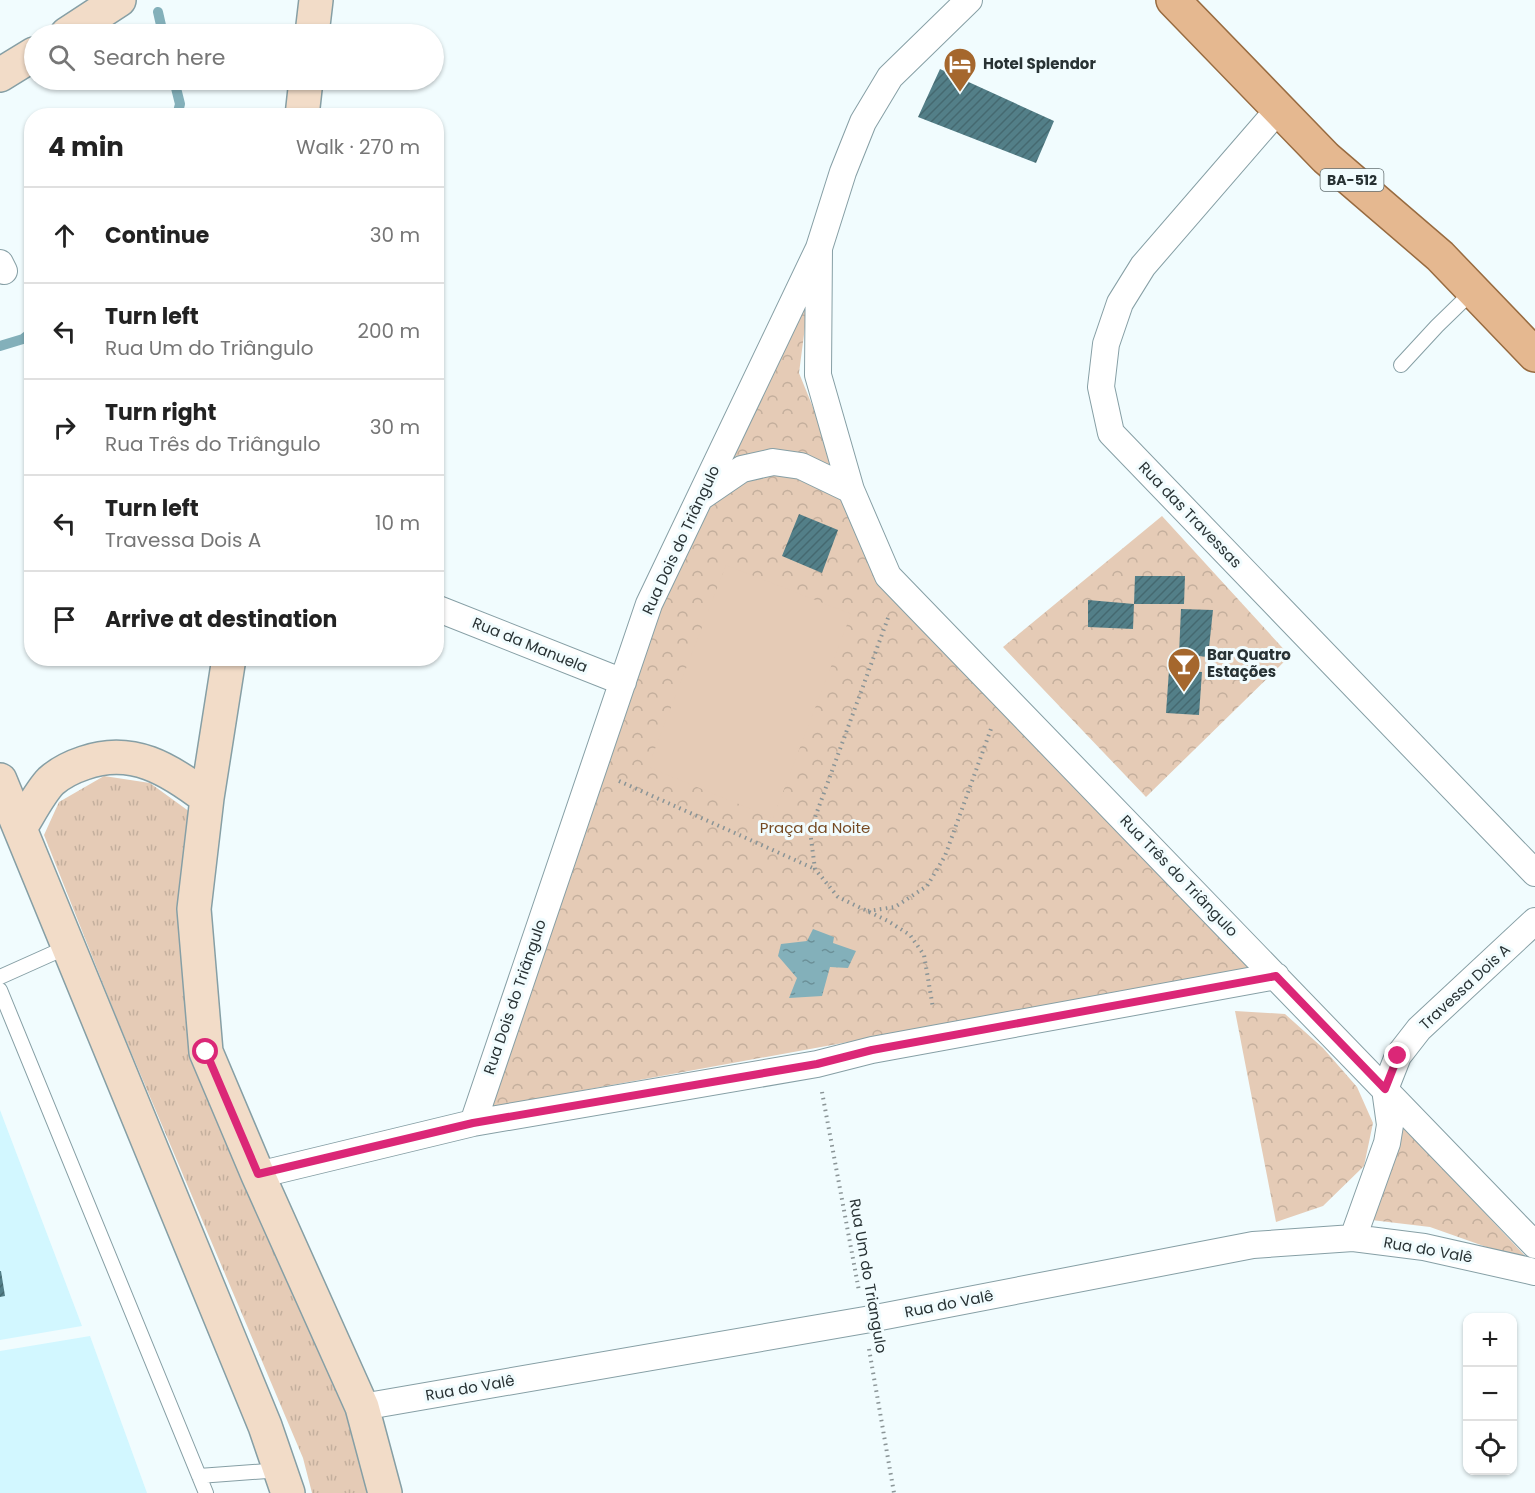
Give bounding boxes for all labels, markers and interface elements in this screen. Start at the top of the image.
search box [24,24,444,90]
icon: search [45,41,78,74]
text: Search here [93,42,226,73]
hotel icon: Hotel Splendor [942,46,978,93]
place label: Hotel Splendor [983,53,1096,74]
text: 4 min [48,129,124,165]
text: Walk · 270 m [296,133,420,161]
road number: BA-512 [1320,169,1384,191]
icon: ahead [48,219,81,252]
text: Continue [105,220,209,251]
text: 30 m [370,221,420,249]
text: Turn left [105,301,199,332]
icon: left [48,315,81,348]
text: 200 m [357,317,420,345]
text: Rua Um do Triângulo [105,334,313,362]
text: Turn right [105,397,216,428]
icon: right [48,411,81,444]
text: 30 m [370,413,420,441]
text: Rua Três do Triângulo [105,430,321,458]
street label: Rua das Travessas [1134,457,1247,572]
street label: Rua Dois do Triângulo [637,462,724,618]
text: Turn left [105,493,199,524]
icon: left [48,507,81,540]
text: 10 m [375,509,420,537]
text: Travessa Dois A [105,526,261,554]
icon: arrive [48,603,81,636]
text: Arrive at destination [105,604,337,635]
street label: Rua da Manuela [469,612,591,677]
place label: Bar Quatro Estações [1207,644,1291,682]
bar icon: Bar Quatro Estações [1166,646,1202,693]
street label: Rua Três do Triângulo [1116,810,1243,941]
park label: Praça da Noite [760,817,870,838]
street label: Rua Dois do Triângulo [478,917,551,1077]
street label: Travessa Dois A [1415,939,1515,1034]
route start [192,1038,218,1064]
route end [1384,1042,1410,1068]
street label: Rua Um do Triangulo [845,1197,892,1355]
street label: Rua do Valê [1382,1231,1474,1268]
street label: Rua do Valê [903,1285,995,1322]
map controls [1463,1313,1517,1475]
button: + [1463,1313,1517,1367]
button: − [1463,1367,1517,1421]
street label: Rua do Valê [424,1369,516,1406]
button: locate [1463,1421,1517,1475]

